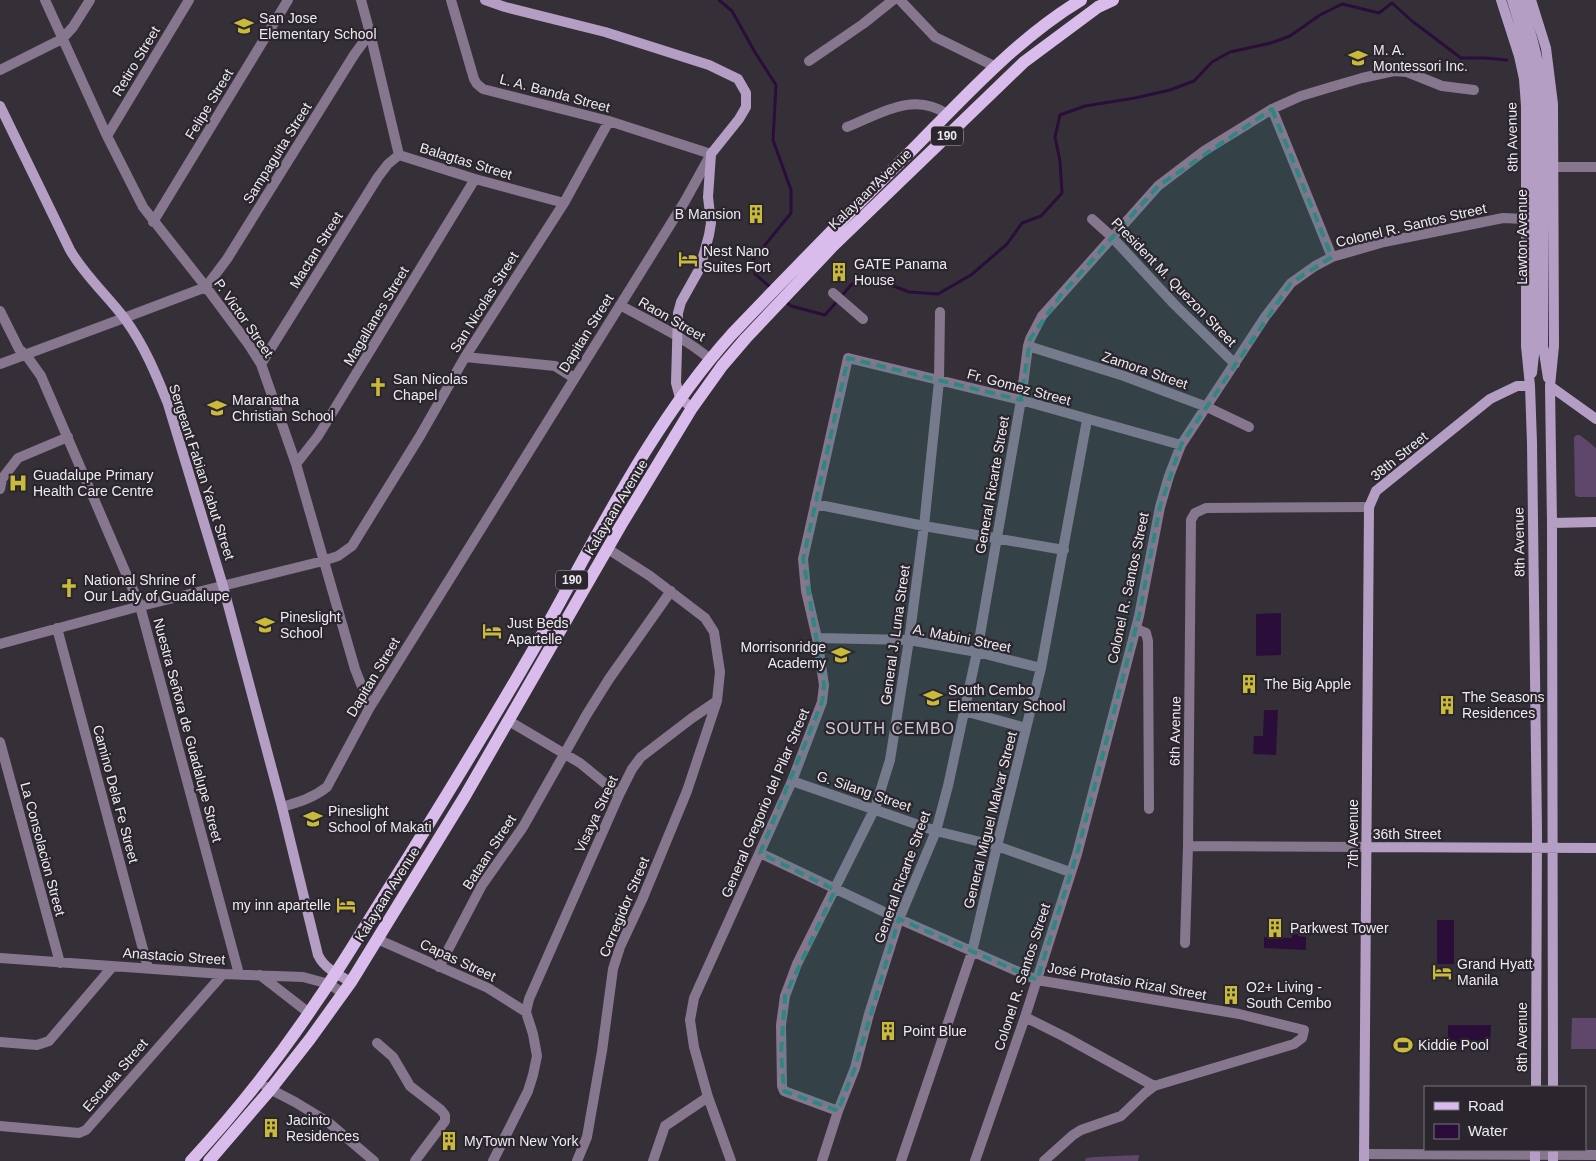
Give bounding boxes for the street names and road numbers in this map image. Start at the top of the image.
street label: Retiro Street [109,23,163,99]
street label: Felipe Street [182,66,236,142]
street label: L. A. Banda Street [498,71,612,115]
street label: Sampaguita Street [239,100,315,206]
street label: 8th Avenue [1503,102,1521,172]
road number: 190 [931,126,963,146]
street label: Balagtas Street [418,139,514,183]
street label: Kalayaan Avenue [825,145,915,233]
street label: Lawton Avenue [1514,189,1530,285]
street label: Colonel R. Santos Street [1334,200,1488,250]
street label: Mactan Street [286,209,346,291]
street label: President M. Quezon Street [1108,214,1240,350]
street label: San Nicolas Street [446,249,522,355]
street label: Magallanes Street [340,263,412,368]
street label: P. Victor Street [211,276,277,360]
street label: Dapitan Street [556,291,617,375]
street label: Raon Street [636,293,708,345]
street label: Zamora Street [1100,348,1190,392]
street label: Fr. Gomez Street [965,365,1073,409]
street label: Sergeant Fabian Yabut Street [166,382,238,562]
street label: General Ricarte Street [972,415,1012,555]
street label: 38th Street [1367,428,1431,484]
street label: Kalayaan Avenue [581,456,651,558]
street label: 8th Avenue [1510,507,1528,577]
street label: Colonel R. Santos Street [1104,511,1152,665]
street label: General J. Luna Street [877,564,913,706]
road number: 190 [556,570,588,590]
street label: Nuestra Señora de Guadalupe Street [150,616,226,844]
street label: A. Mabini Street [912,621,1013,655]
street label: Dapitan Street [343,634,403,719]
street label: 6th Avenue [1166,696,1184,766]
street label: General Gregorio del Pilar Street [718,706,812,900]
street label: Camino Dela Fe Street [90,723,142,865]
street label: General Miguel Malvar Street [960,730,1020,910]
street label: G. Silang Street [815,767,913,815]
street label: Visaya Street [571,773,621,855]
street label: La Consolacion Street [17,780,69,918]
street label: 7th Avenue [1345,799,1361,869]
street label: General Ricarte Street [871,809,933,945]
street label: Bataan Street [459,812,519,892]
street label: 36th Street [1373,826,1441,842]
street label: Kalayaan Avenue [351,843,423,944]
street label: Corregidor Street [596,854,652,960]
street label: Colonel R. Santos Street [991,901,1053,1053]
street label: Capas Street [418,935,499,985]
street label: Anastacio Street [122,944,226,968]
street label: José Protasio Rizal Street [1046,959,1208,1003]
street label: 8th Avenue [1514,1002,1530,1072]
street label: Escuela Street [79,1035,151,1115]

